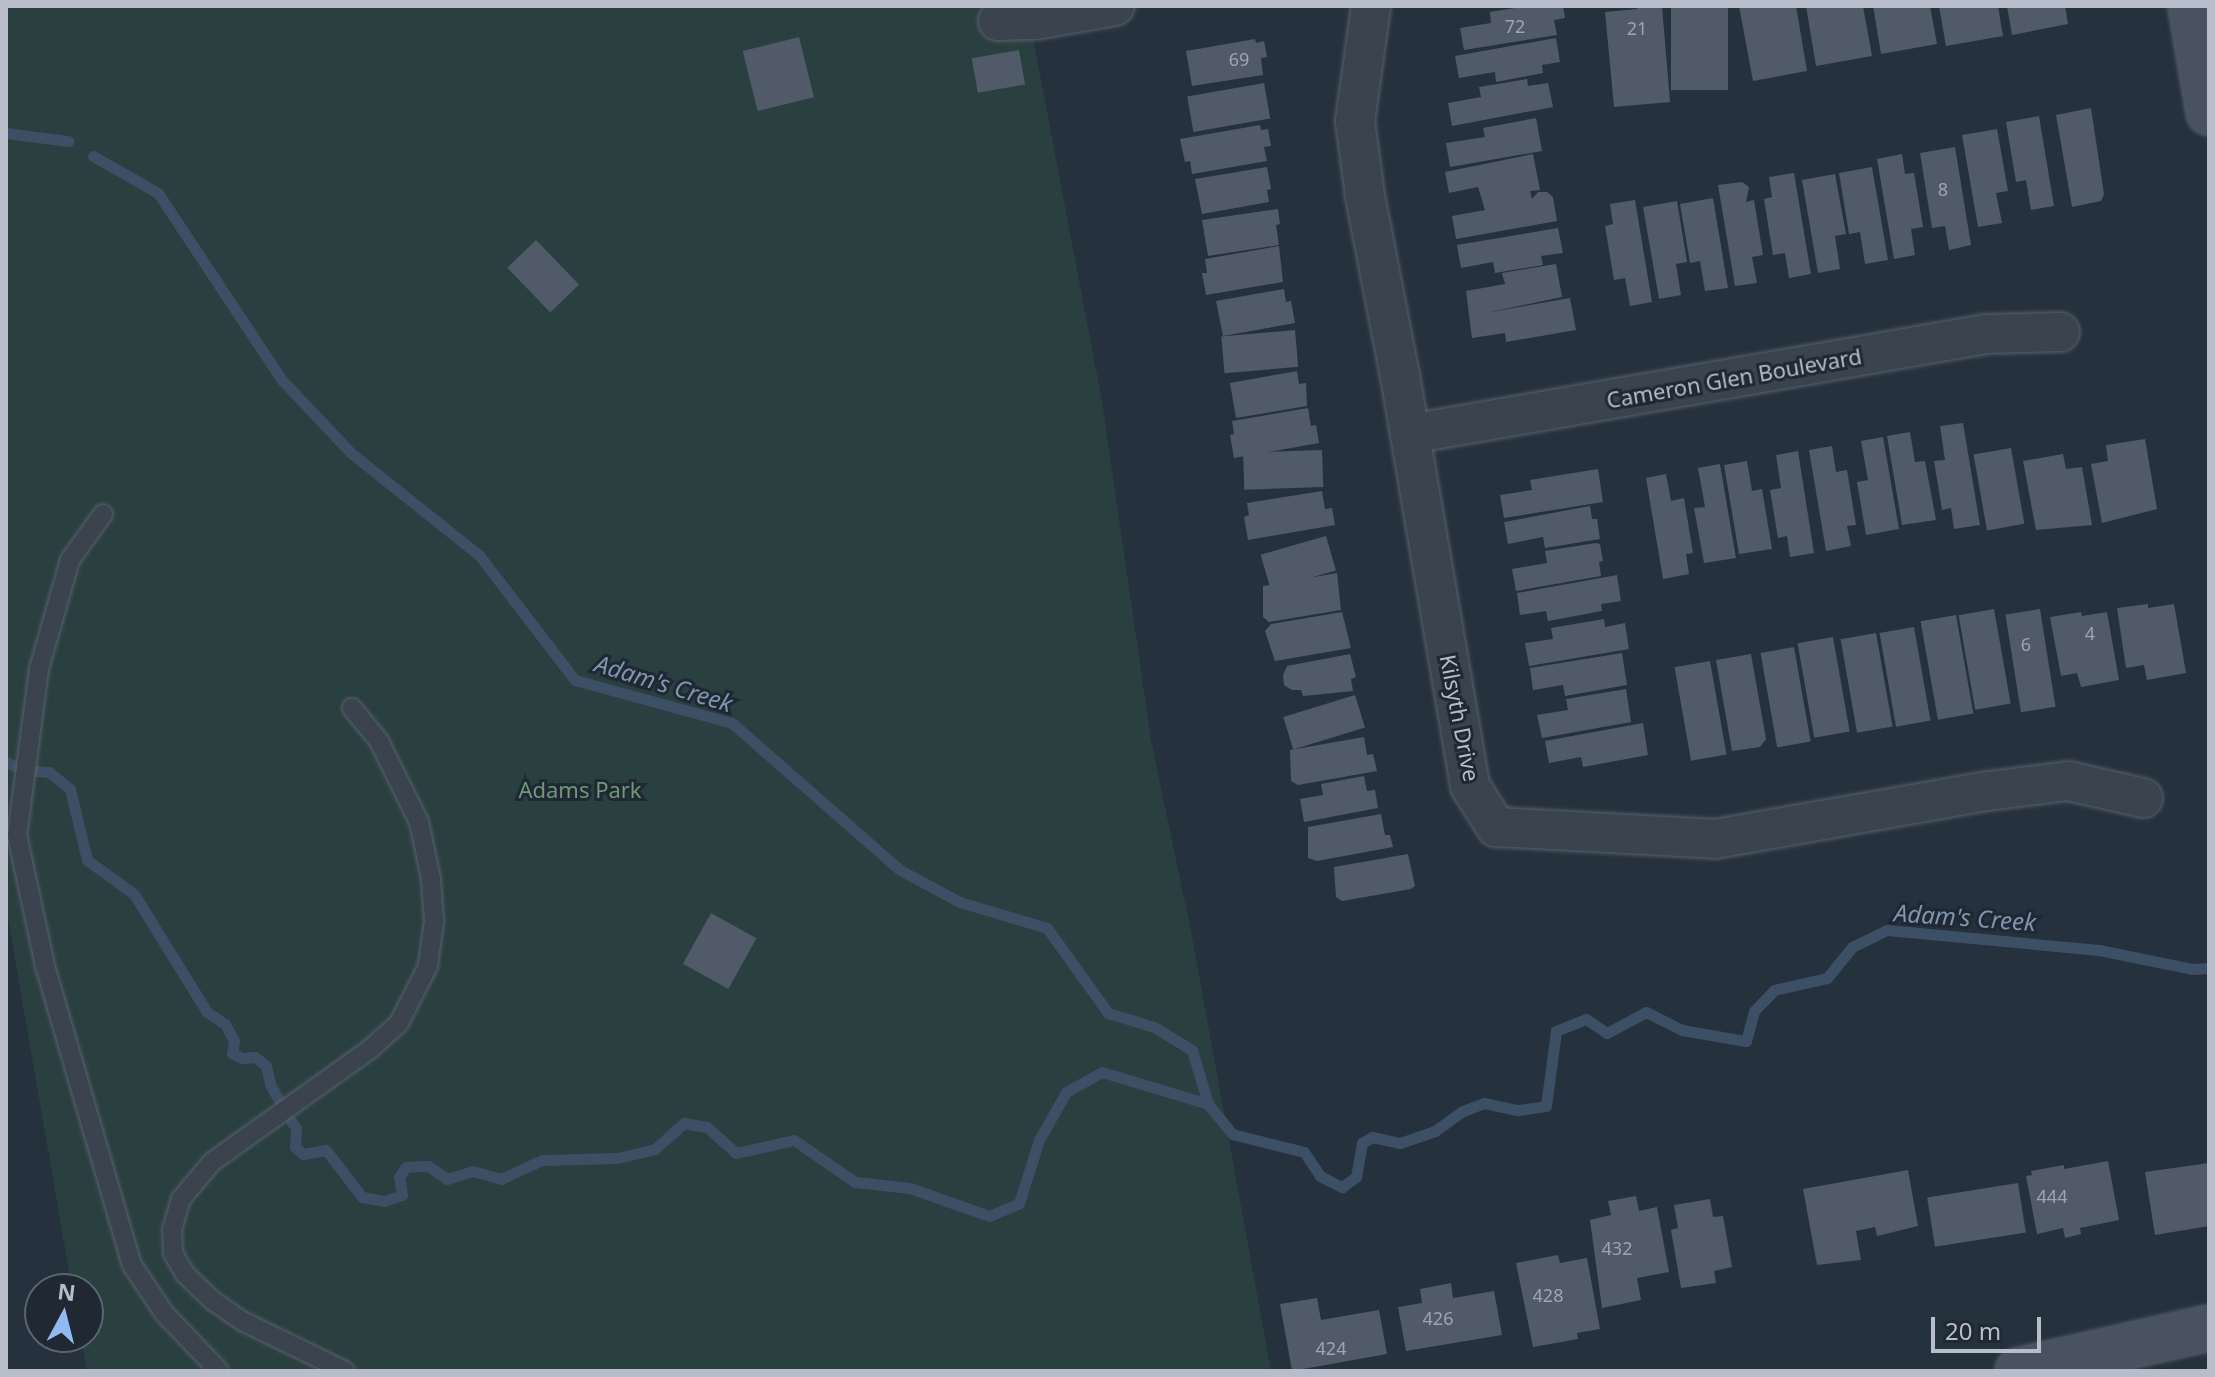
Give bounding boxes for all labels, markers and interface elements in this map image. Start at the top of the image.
house number: 72 [1505,15,1525,37]
house number: 21 [1627,17,1647,39]
house number: 69 [1229,48,1249,70]
house number: 8 [1938,178,1948,200]
street label: Cameron Glen Boulevard [1604,343,1864,413]
house number: 4 [2085,622,2095,644]
house number: 6 [2021,633,2031,655]
water label: Adam's Creek [592,648,736,718]
street label: Kilsyth Drive [1435,652,1485,784]
park label: Adams Park [518,777,642,803]
water label: Adam's Creek [1893,898,2037,936]
house number: 444 [2037,1185,2067,1207]
house number: 432 [1602,1237,1632,1259]
north arrow [24,1273,104,1353]
text: N [56,1275,77,1307]
house number: 428 [1533,1284,1563,1306]
scale bar [1935,1301,2045,1351]
house number: 426 [1423,1307,1453,1329]
text: 20 m [1945,1314,2001,1347]
house number: 424 [1316,1337,1346,1359]

